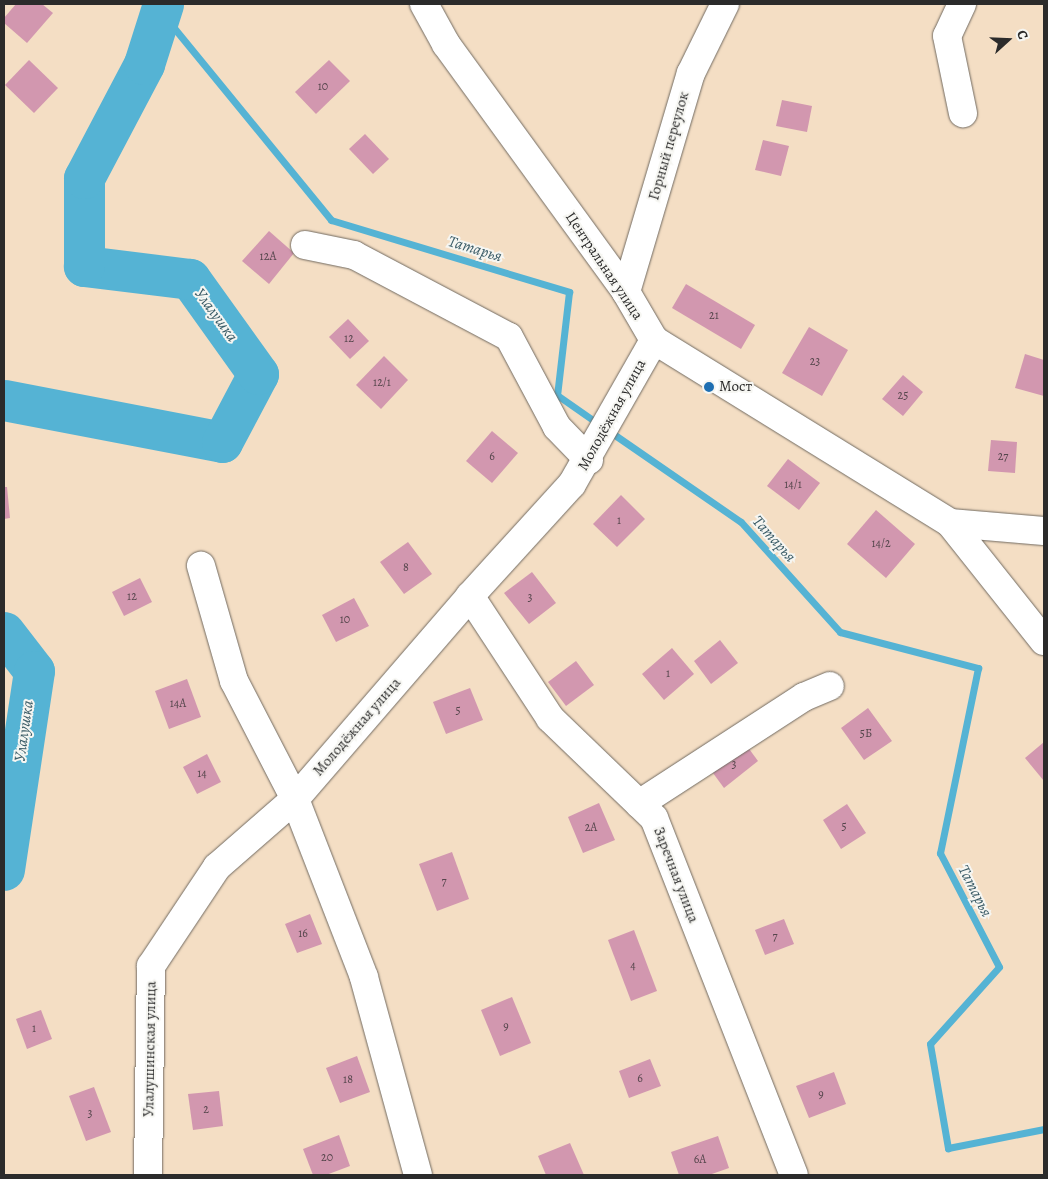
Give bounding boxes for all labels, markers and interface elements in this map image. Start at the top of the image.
north arrow [983,15,1033,65]
text: С [1012,27,1033,42]
house number: 10 [318,80,328,94]
street label: Горный переулок [645,90,693,202]
street label: Центральная улица [561,209,647,323]
water label: Татарья [446,232,504,266]
house number: 12А [260,250,276,264]
water label: Улалушка [190,284,242,346]
house number: 21 [709,309,719,323]
house number: 12 [344,332,354,346]
house number: 23 [810,355,820,369]
street label: Молодёжная улица [574,356,650,474]
house number: 12/1 [373,376,391,390]
place label: Мост [719,378,752,396]
marker: Мост [703,381,715,393]
house number: 25 [898,389,908,403]
house number: 6 [489,450,495,464]
house number: 27 [998,450,1008,464]
house number: 14/1 [784,478,802,492]
water label: Татарья [748,512,800,566]
house number: 1 [617,514,621,528]
house number: 14/2 [871,537,891,551]
house number: 8 [403,561,409,575]
house number: 12 [127,590,137,604]
house number: 3 [528,591,532,605]
house number: 10 [340,613,350,627]
house number: 1 [666,667,670,681]
street label: Молодёжная улица [309,674,405,780]
house number: 14А [170,697,186,711]
water label: Улалушка [10,699,38,763]
house number: 5 [455,704,461,718]
house number: 5Б [860,727,872,741]
house number: 3 [732,758,736,772]
house number: 14 [197,767,207,781]
house number: 5 [841,820,847,834]
house number: 2А [585,821,597,835]
street label: Заречная улица [650,825,702,925]
water label: Татарья [954,862,996,920]
house number: 7 [441,875,447,889]
house number: 16 [298,927,308,941]
house number: 7 [772,930,778,944]
house number: 4 [630,959,636,973]
street label: Улалушинская улица [140,981,160,1117]
house number: 9 [503,1020,509,1034]
house number: 1 [32,1022,36,1036]
house number: 6 [637,1072,643,1086]
house number: 18 [343,1073,353,1087]
house number: 9 [818,1088,824,1102]
house number: 2 [203,1103,209,1117]
house number: 3 [88,1107,92,1121]
house number: 20 [321,1151,333,1165]
house number: 6А [694,1153,706,1167]

